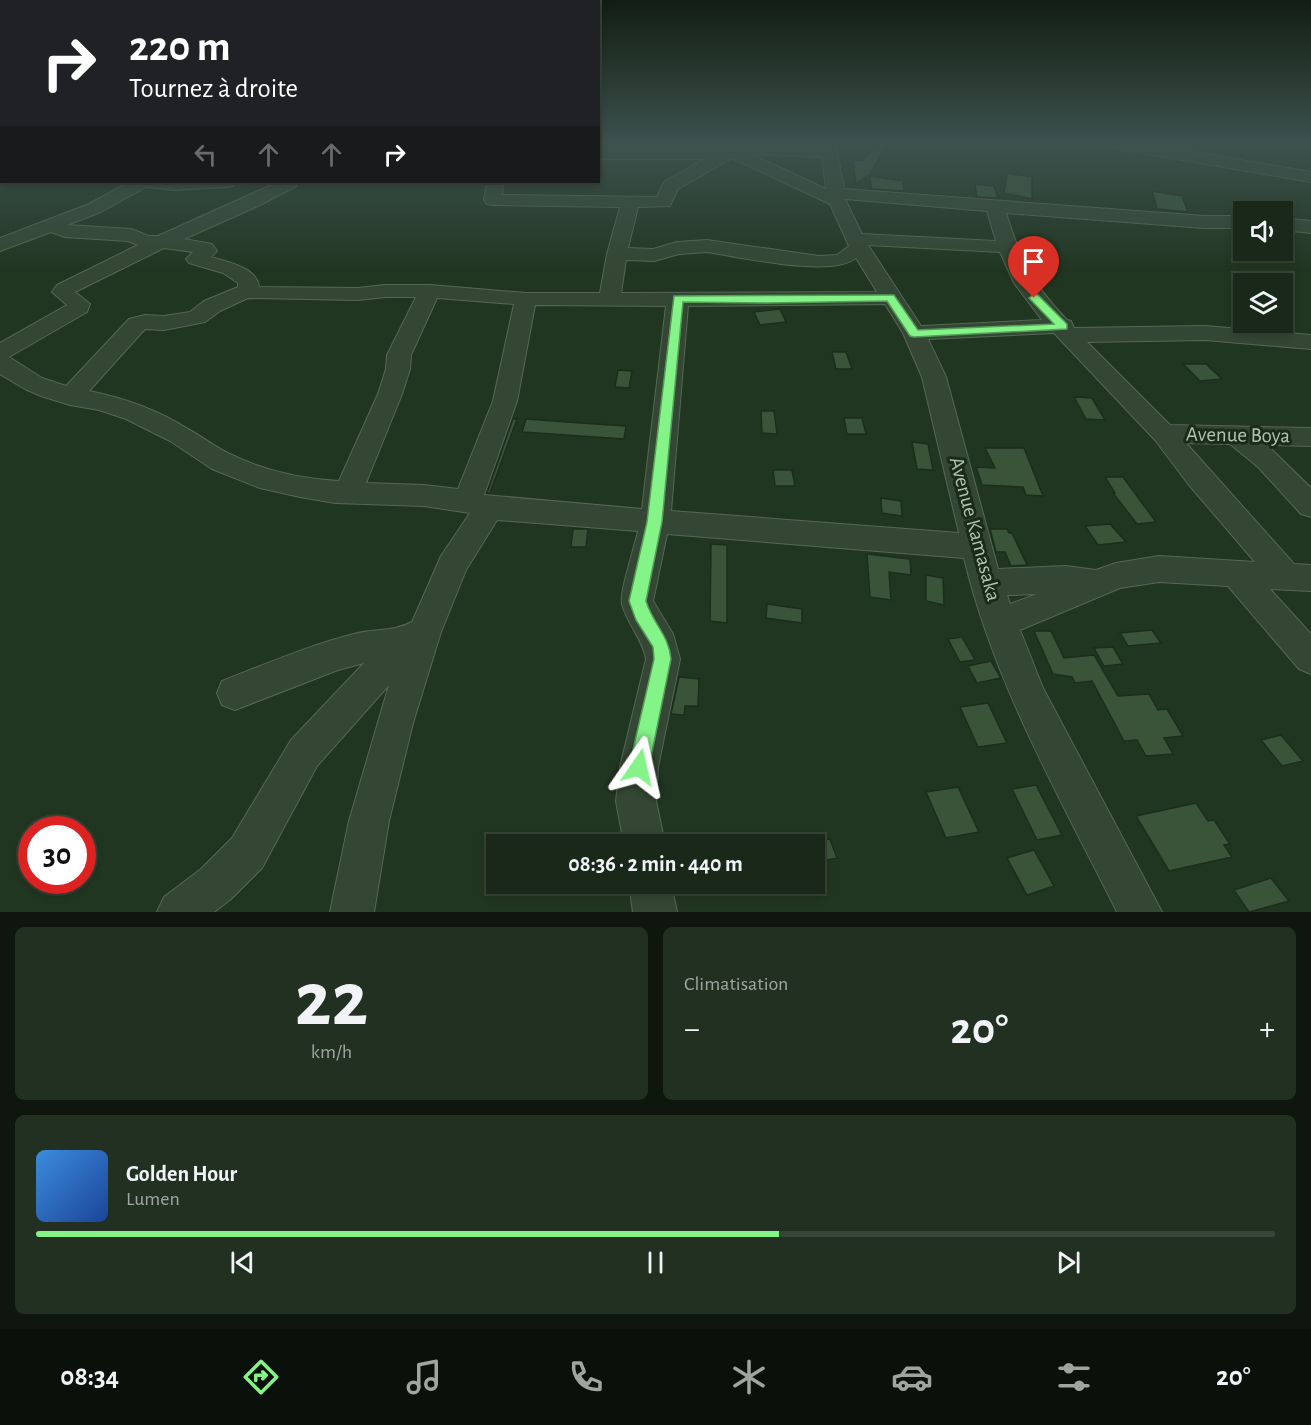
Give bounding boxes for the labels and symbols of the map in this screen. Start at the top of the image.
pin [1008,236,1059,298]
street label: Avenue Boya [1186,424,1291,446]
street label: Avenue Kamasaka [946,455,1004,604]
position arrow [607,735,671,799]
speed limit sign: 30 [18,816,96,894]

